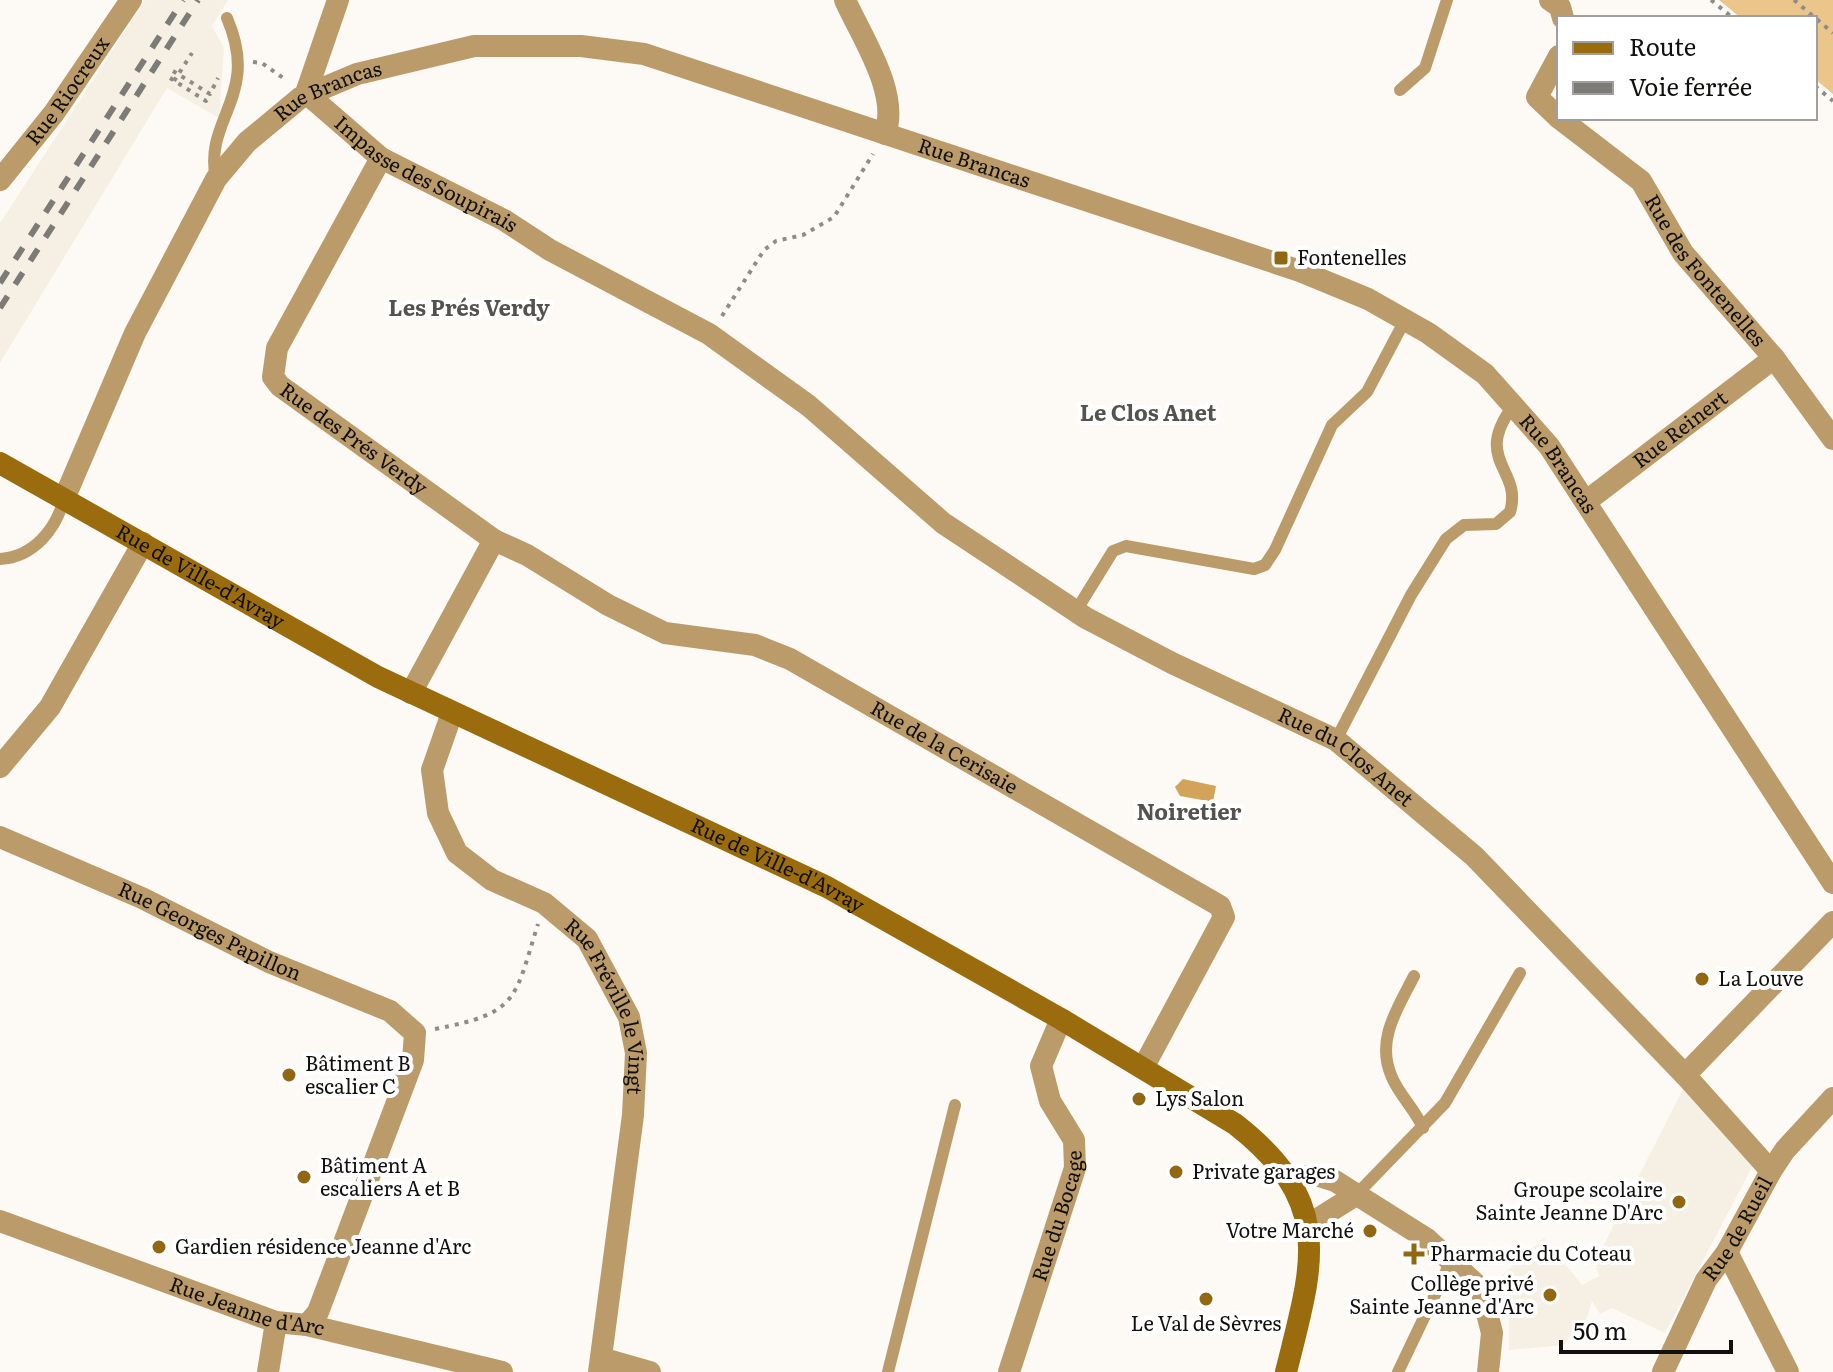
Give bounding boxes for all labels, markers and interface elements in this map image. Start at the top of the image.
legend [1557,16,1817,120]
text: Route [1629,28,1696,63]
street label: Rue Riocreux [17,29,116,150]
street label: Rue Brancas [266,52,384,127]
text: Voie ferrée [1629,68,1752,103]
street label: Impasse des Soupirais [329,107,525,238]
street label: Rue Brancas [915,129,1035,194]
street label: Rue des Fontenelles [1639,188,1774,352]
place label: Fontenelles [1297,241,1406,271]
marker: Fontenelles [1272,249,1290,267]
district label: Les Prés Verdy [388,290,550,323]
street label: Rue des Prés Verdy [275,374,435,501]
street label: Rue Reinert [1625,382,1733,474]
district label: Le Clos Anet [1080,395,1217,428]
street label: Rue Brancas [1514,406,1606,518]
street label: Rue de Ville-d'Avray [111,515,291,635]
street label: Rue de la Cerisaie [866,691,1024,800]
street label: Rue du Clos Anet [1274,698,1421,812]
district label: Noiretier [1137,794,1242,827]
street label: Rue de Ville-d'Avray [687,809,871,919]
street label: Rue Georges Papillon [114,873,306,987]
street label: Rue Fréville le Vingt [559,910,653,1096]
place label: La Louve [1718,962,1804,992]
marker: La Louve [1693,970,1711,988]
place label: Bâtiment B escalier C [305,1047,411,1100]
marker: Bâtiment B escalier C [280,1066,298,1084]
place label: Lys Salon [1155,1082,1244,1112]
marker: Lys Salon [1130,1090,1148,1108]
place label: Bâtiment A escaliers A et B [320,1149,460,1202]
street label: Rue du Bocage [1022,1150,1088,1285]
place label: Private garages [1192,1155,1335,1185]
marker: Private garages [1167,1163,1185,1181]
marker: Bâtiment A escaliers A et B [295,1168,313,1186]
street label: Rue de Rueil [1694,1170,1779,1286]
place label: Groupe scolaire Sainte Jeanne D'Arc [1476,1173,1663,1226]
marker: Groupe scolaire Sainte Jeanne D'Arc [1670,1193,1688,1211]
place label: Votre Marché [1226,1214,1354,1244]
marker: Votre Marché [1361,1222,1379,1240]
place label: Gardien résidence Jeanne d'Arc [175,1230,471,1260]
place label: Pharmacie du Coteau [1430,1237,1632,1267]
marker: Gardien résidence Jeanne d'Arc [150,1238,168,1256]
marker: Pharmacie du Coteau [1405,1245,1423,1263]
street label: Rue Jeanne d'Arc [166,1267,328,1342]
place label: Collège privé Sainte Jeanne d'Arc [1349,1267,1534,1320]
marker: Collège privé Sainte Jeanne d'Arc [1541,1286,1559,1304]
marker: Le Val de Sèvres [1197,1290,1215,1308]
scale bar [1561,1304,1731,1354]
place label: Le Val de Sèvres [1131,1307,1281,1337]
text: 50 m [1573,1312,1627,1347]

